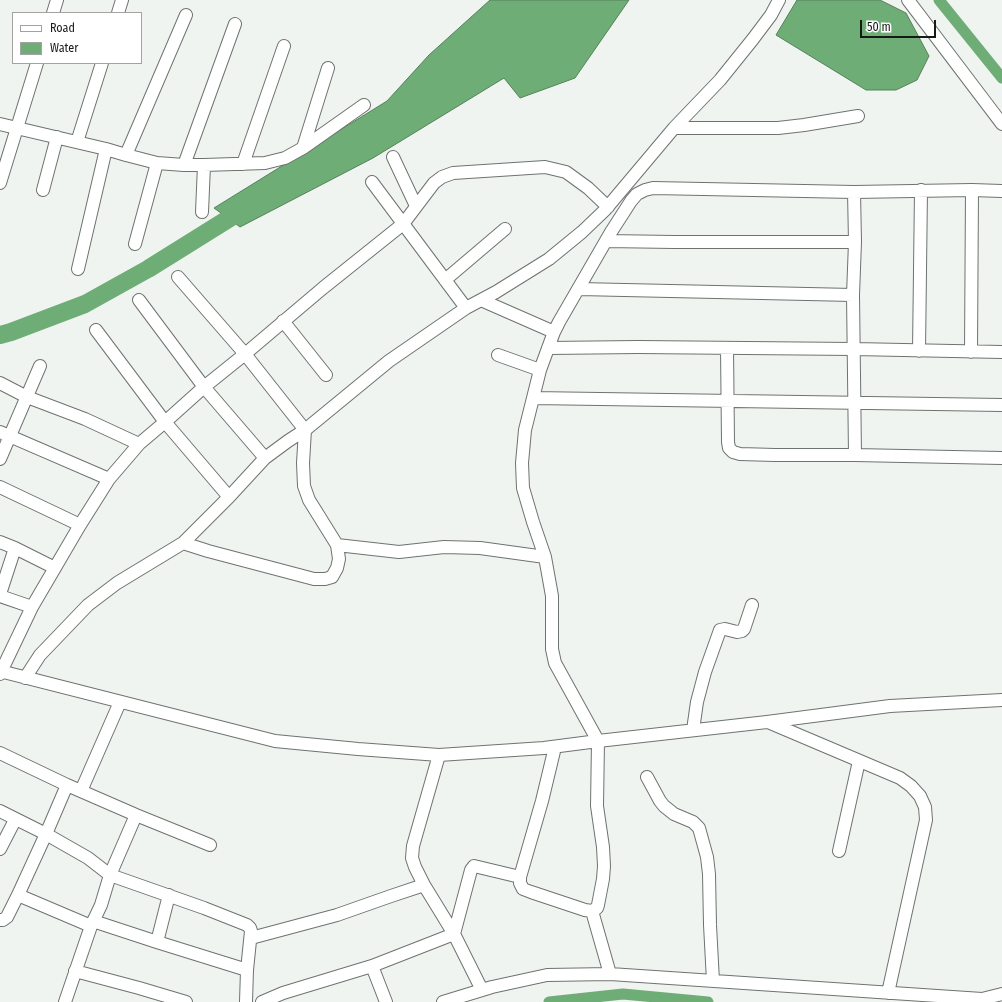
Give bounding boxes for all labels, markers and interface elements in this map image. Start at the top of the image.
legend [12,12,142,64]
scale bar [862,12,938,38]
text: 50 m [867,20,891,34]
text: Road [50,21,75,35]
text: Water [50,41,78,55]

